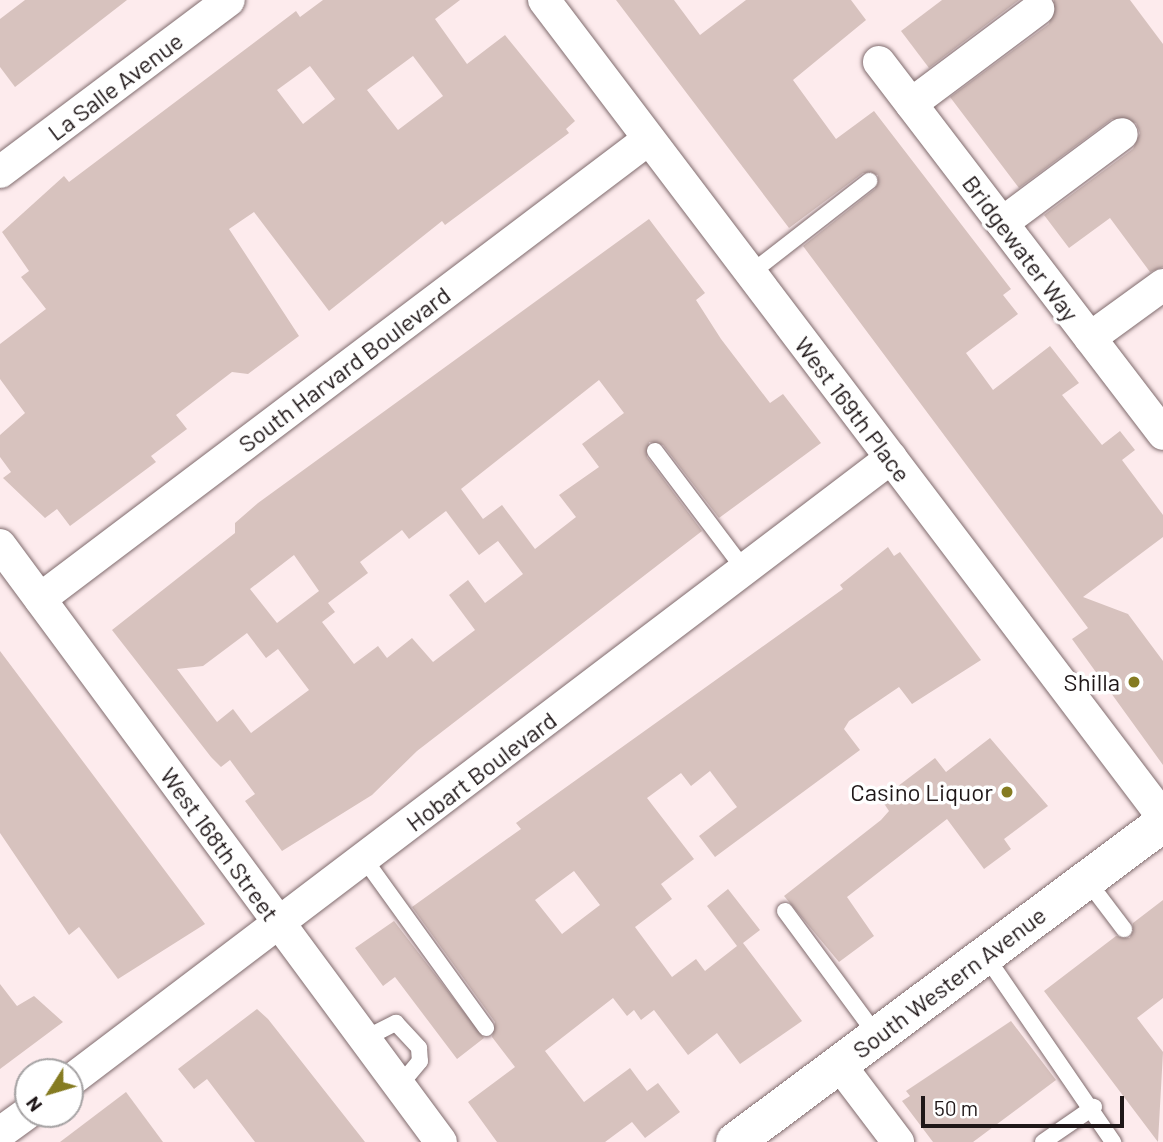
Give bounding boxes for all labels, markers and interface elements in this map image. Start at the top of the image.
street label: La Salle Avenue [42,26,188,146]
street label: Bridgewater Way [957,169,1085,327]
street label: South Harvard Boulevard [232,280,456,458]
street label: West 169th Place [789,331,917,487]
place label: Shilla [1064,668,1120,696]
marker: Shilla [1126,674,1142,690]
street label: Hobart Boulevard [400,705,562,837]
street label: West 168th Street [155,762,285,926]
place label: Casino Liquor [850,778,993,806]
marker: Casino Liquor [999,784,1015,800]
street label: South Western Avenue [847,900,1051,1064]
north arrow [14,1058,84,1128]
scale bar [925,1082,1128,1126]
text: N [20,1093,46,1117]
text: 50 m [934,1095,978,1120]

